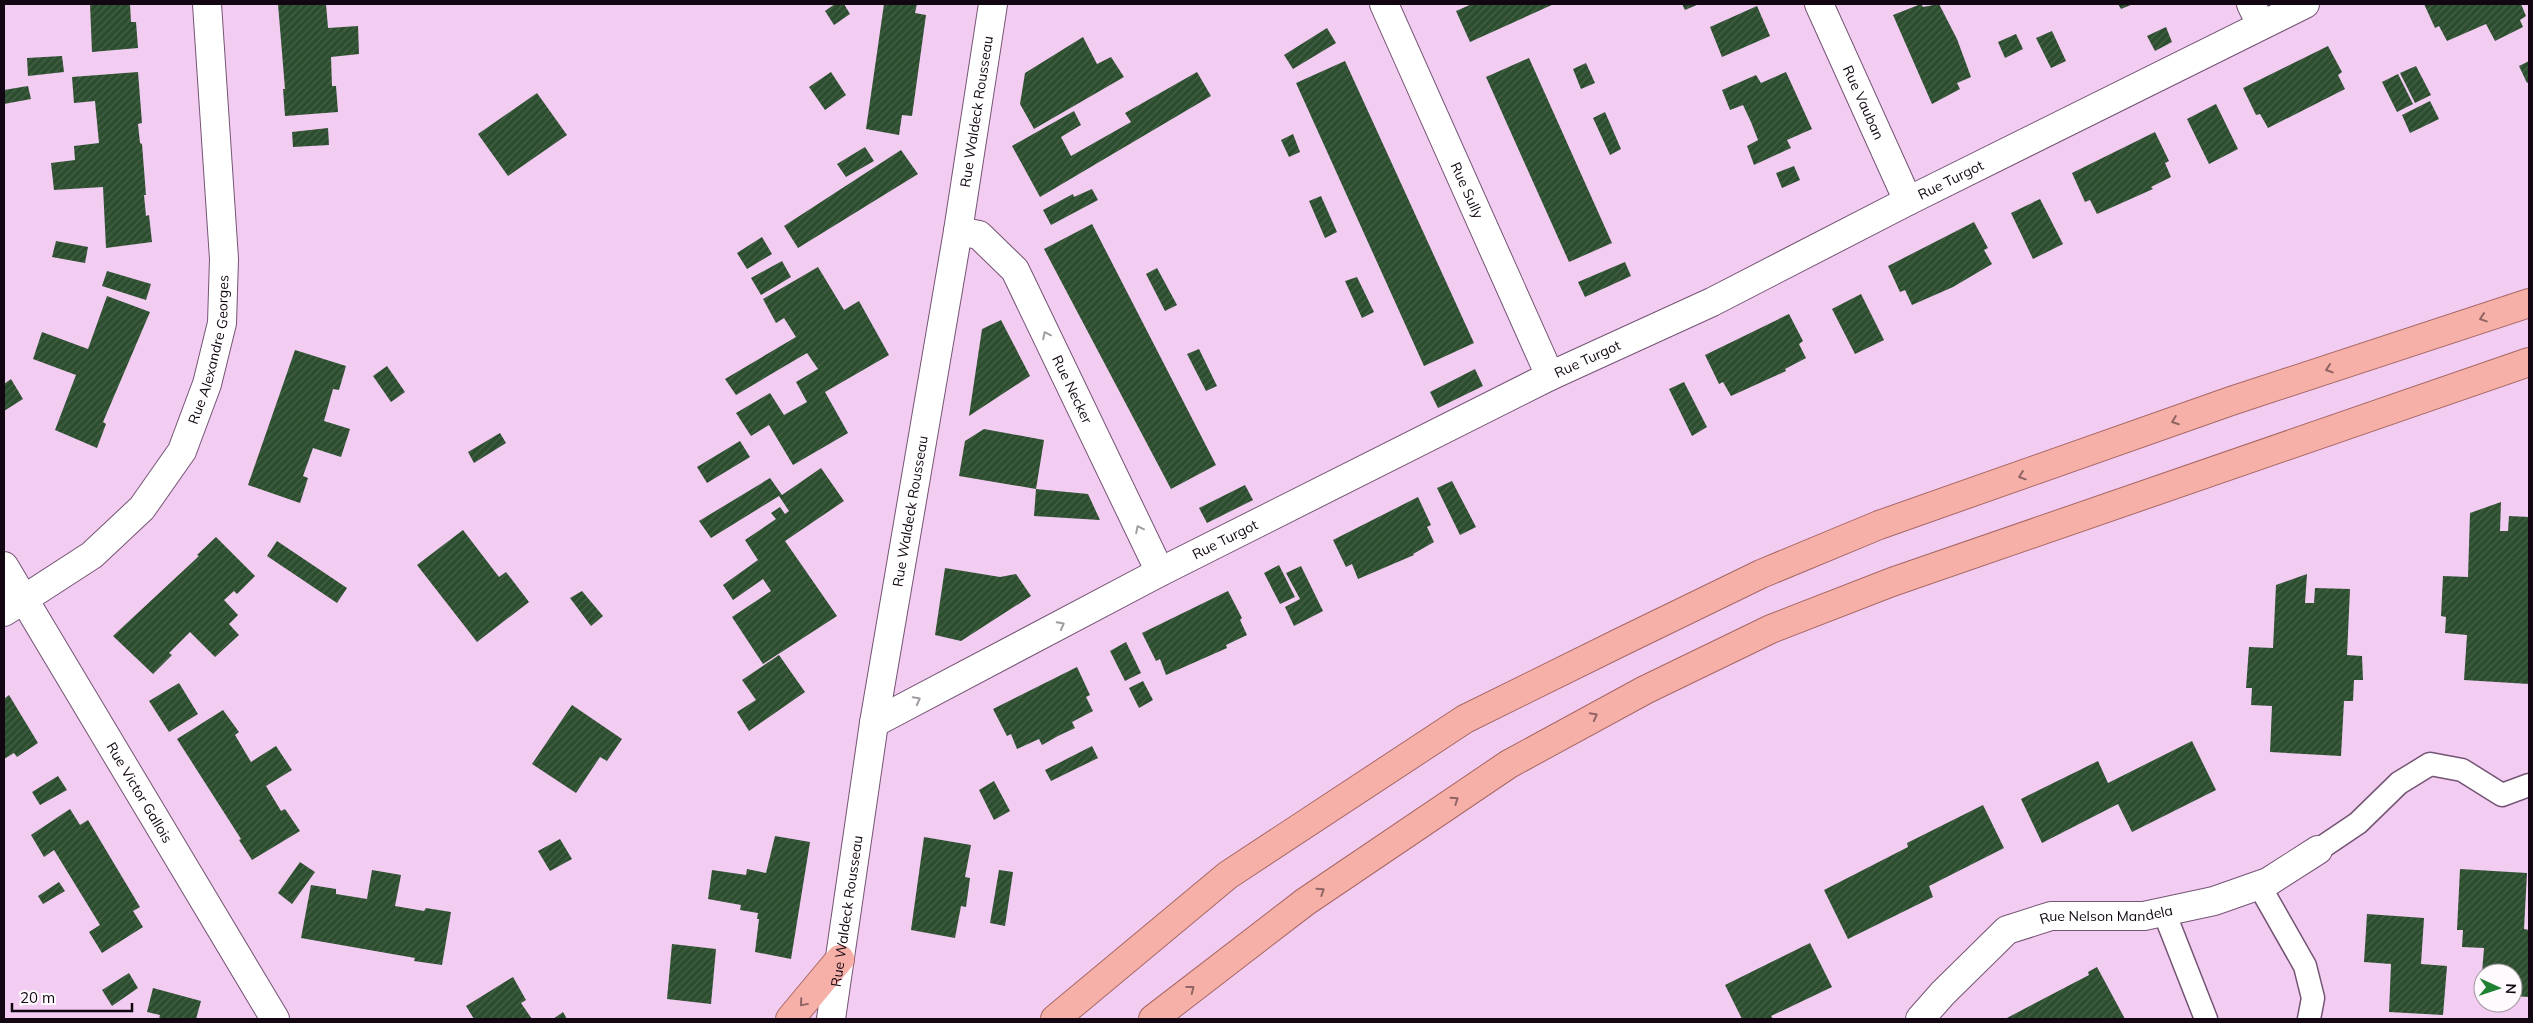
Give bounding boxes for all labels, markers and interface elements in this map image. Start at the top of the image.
street label: Rue Waldeck Rousseau [956,35,997,189]
street label: Rue Vauban [1839,62,1888,142]
street label: Rue Turgot [1915,156,1986,204]
street label: Rue Sully [1447,159,1488,222]
street label: Rue Alexandre Georges [184,275,232,427]
one-way arrow [2479,312,2488,322]
one-way arrow [1042,331,1052,340]
street label: Rue Turgot [1551,336,1623,382]
street label: Rue Necker [1048,352,1097,427]
one-way arrow [2325,363,2333,373]
one-way arrow [2171,415,2180,425]
street label: Rue Waldeck Rousseau [888,434,932,588]
one-way arrow [2018,470,2026,480]
street label: Rue Turgot [1189,515,1261,563]
one-way arrow [1136,525,1146,534]
one-way arrow [1056,621,1065,631]
one-way arrow [912,696,921,706]
one-way arrow [1589,713,1598,723]
street label: Rue Victor Gallois [102,739,177,846]
one-way arrow [1450,797,1459,806]
street label: Rue Waldeck Rousseau [827,834,867,988]
one-way arrow [1315,888,1324,897]
street label: Rue Nelson Mandela [2037,901,2174,928]
north arrow [2473,963,2523,1013]
scale bar [12,980,132,1012]
text: N [2502,983,2520,994]
one-way arrow [1185,987,1194,995]
text: 20 m [20,988,55,1007]
one-way arrow [800,997,809,1006]

